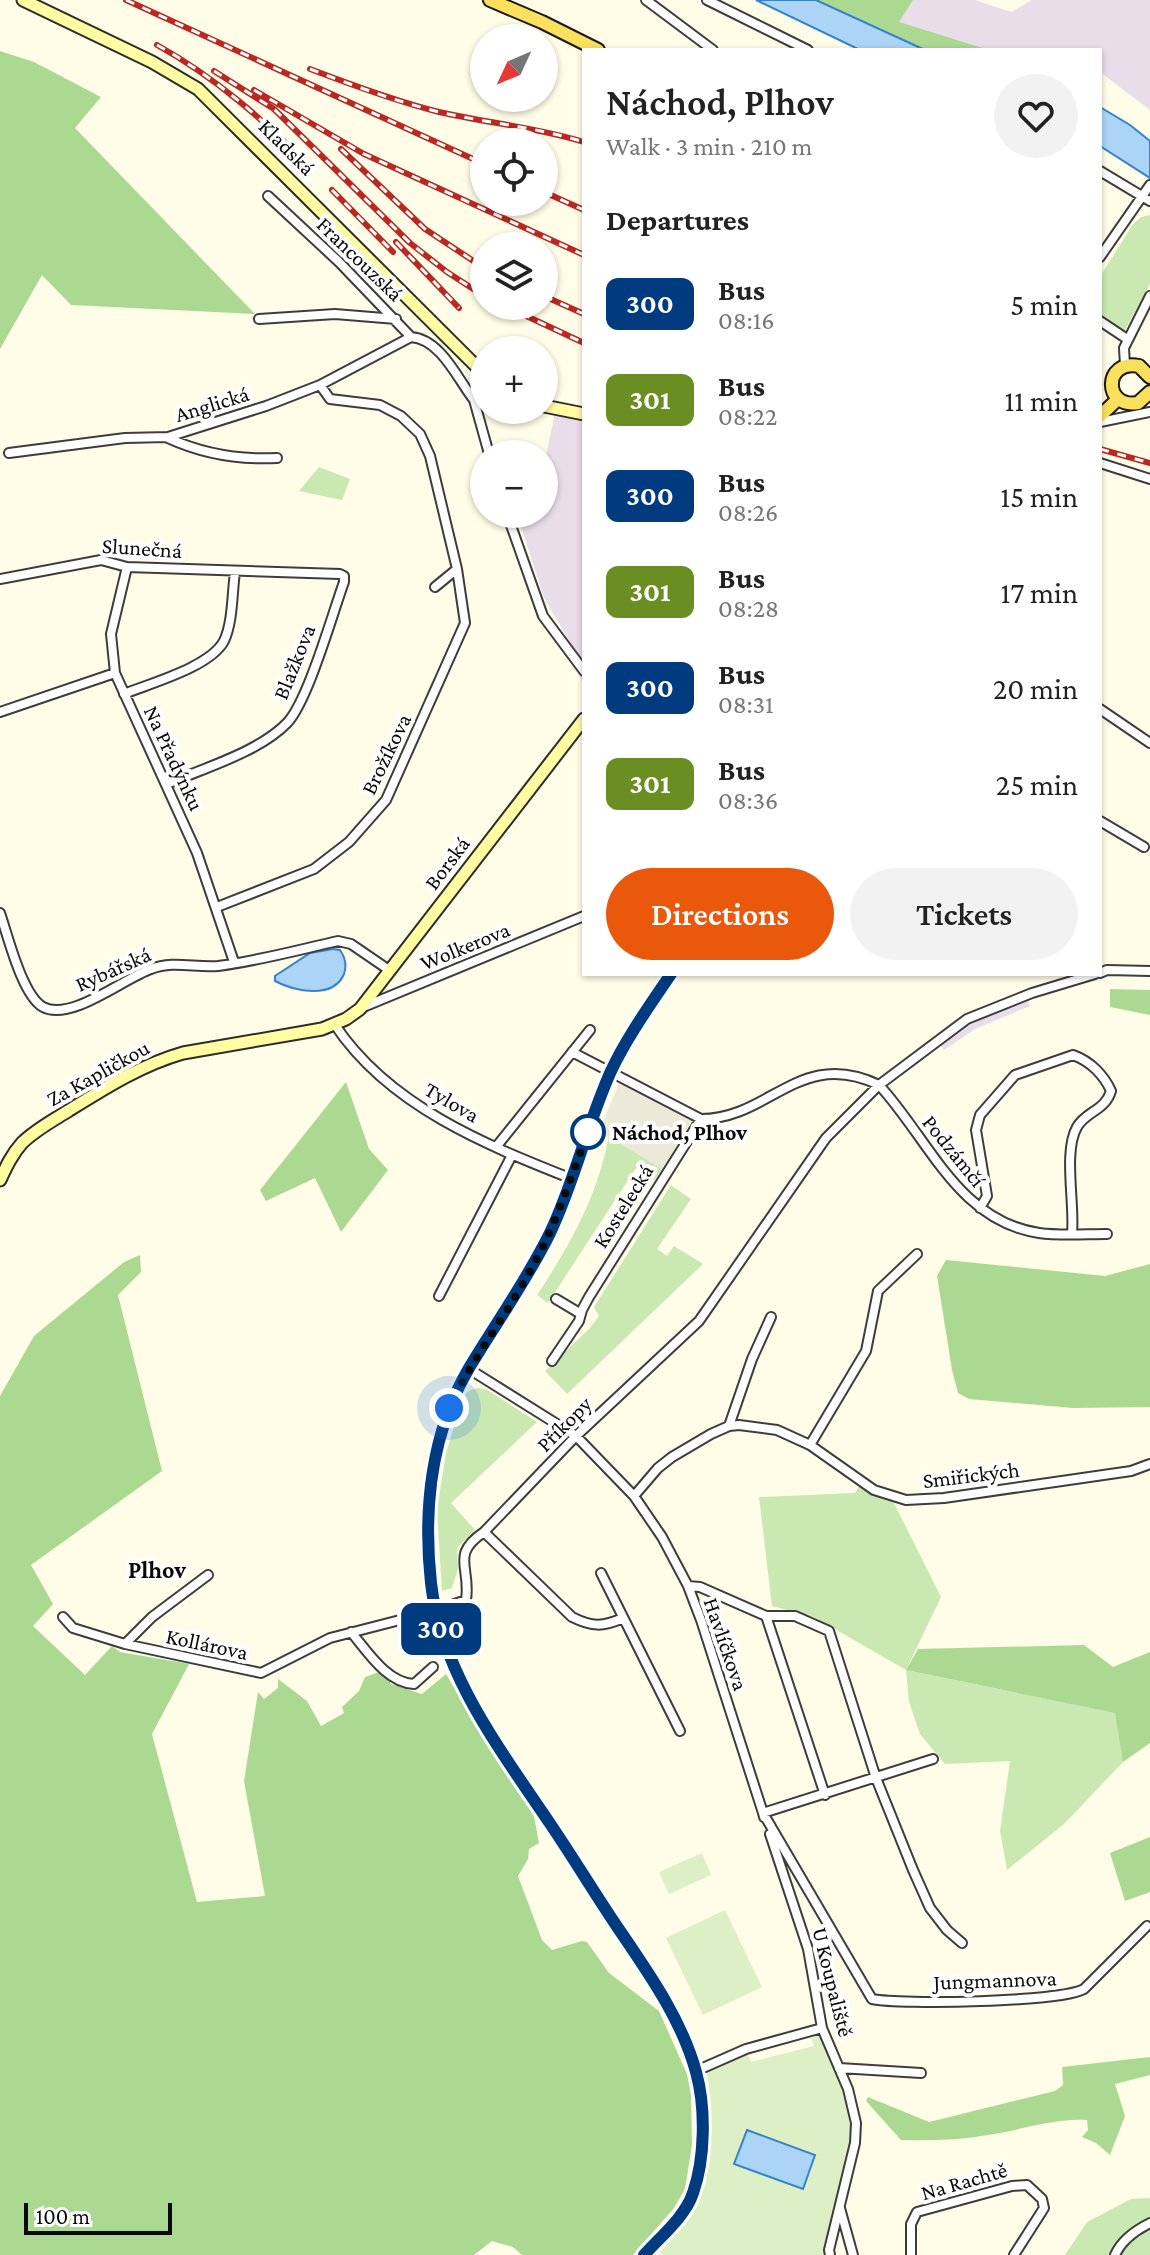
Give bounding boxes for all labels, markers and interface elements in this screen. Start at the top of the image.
north arrow [470,24,558,112]
map controls [470,24,558,528]
button: heart [994,74,1078,158]
text: Náchod, Plhov [606,81,834,123]
street label: Kladská [254,114,320,180]
button: locate [470,128,558,216]
text: Walk · 3 min · 210 m [606,132,812,161]
text: Departures [606,203,749,236]
street label: Francouzská [312,212,408,306]
button: layers [470,232,558,320]
text: Bus [718,273,765,306]
text: 300 [626,288,674,319]
text: 5 min [1010,288,1078,321]
text: 08:16 [718,306,774,335]
button: + [470,336,558,424]
text: Bus [718,369,765,402]
street label: Anglická [172,381,252,427]
text: 301 [629,384,671,415]
text: 11 min [1004,384,1078,417]
text: 08:22 [718,402,777,431]
button: − [470,440,558,528]
text: Bus [718,465,765,498]
text: 300 [626,480,674,511]
text: 15 min [1000,480,1078,513]
text: 08:26 [718,498,778,527]
street label: Slunečná [101,533,183,563]
text: Bus [718,561,765,594]
text: 301 [629,576,671,607]
text: 17 min [1001,576,1078,609]
text: 08:28 [718,594,779,623]
street label: Blažkova [268,621,320,703]
text: Bus [718,657,765,690]
text: 300 [626,672,674,703]
text: 20 min [993,672,1078,705]
text: 08:31 [718,690,774,719]
street label: Na Přadýnku [139,702,209,815]
street label: Brožíkova [356,710,416,798]
text: Bus [718,753,765,786]
text: 301 [629,768,671,799]
text: 25 min [996,768,1078,801]
text: 08:36 [718,786,778,815]
street label: Borská [419,832,475,894]
button: Directions [606,868,834,960]
button: Tickets [850,868,1078,960]
street label: Wolkerova [417,917,513,975]
street label: Rybářská [71,941,155,997]
street label: Za Kapličkou [42,1034,154,1111]
street label: Tylova [420,1076,484,1128]
street label: Podzámčí [917,1110,991,1193]
marker: Náchod, Plhov [571,1115,605,1149]
place label: Náchod, Plhov [612,1120,747,1145]
street label: Kostelecká [588,1160,658,1252]
your location [429,1388,469,1428]
street label: Příkopy [531,1391,597,1457]
street label: Smiřických [921,1457,1021,1493]
district label: Plhov [128,1556,186,1583]
street label: Havlíčkova [698,1594,754,1694]
line badge: 300 [395,1603,487,1655]
text: 300 [417,1613,465,1644]
street label: Kollárova [164,1623,250,1665]
street label: U Koupaliště [807,1925,859,2039]
street label: Jungmannova [931,1965,1057,1995]
street label: Na Rachtě [918,2157,1010,2205]
scale bar [24,2199,172,2235]
text: 100 m [36,2204,90,2229]

